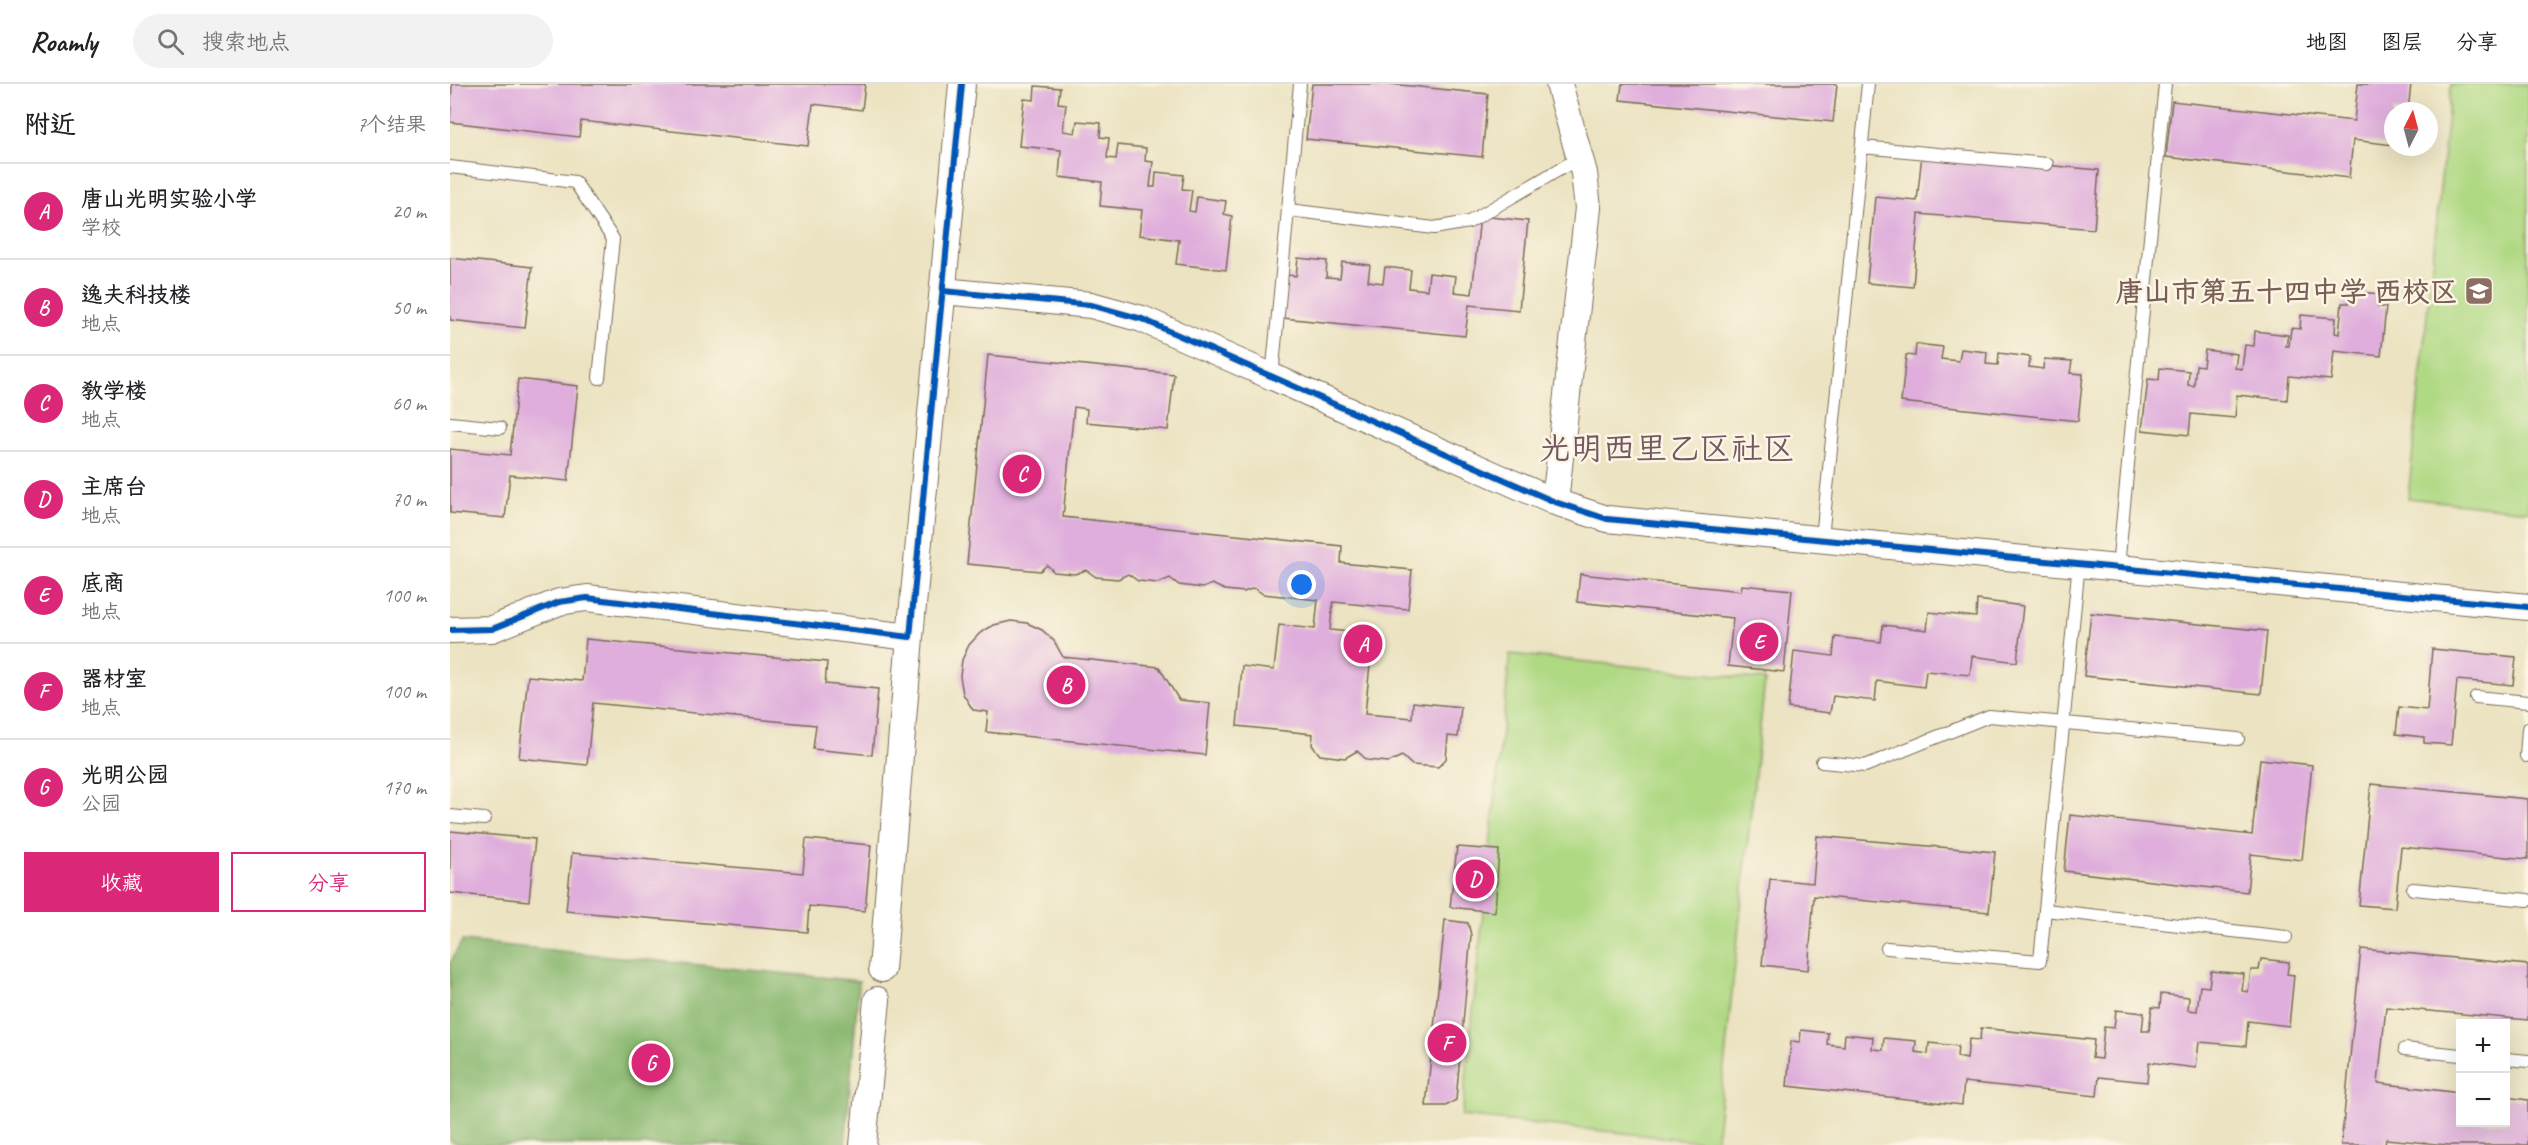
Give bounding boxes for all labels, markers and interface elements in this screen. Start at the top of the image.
search box [133,14,553,68]
text: Roamly [30,24,97,59]
icon: search [154,25,187,58]
text: 搜索地点 [202,28,290,56]
text: 地图 [2306,29,2348,55]
text: 图层 [2381,29,2423,55]
text: 分享 [2456,29,2498,55]
north arrow [2384,102,2438,156]
text: 附近 [24,108,76,141]
text: 7个结果 [357,112,426,137]
text: 唐山光明实验小学 [81,185,257,213]
text: A [38,199,49,224]
text: 20 m [392,199,426,224]
text: 学校 [81,215,121,240]
place label: 唐山市第五十四中学 西校区 [2115,274,2458,309]
school or university icon: 唐山市第五十四中学 西校区 [2463,275,2495,307]
text: 逸夫科技楼 [81,281,191,309]
text: B [38,295,49,320]
text: 50 m [392,295,426,320]
text: 地点 [81,311,121,336]
text: 教学楼 [81,377,147,405]
text: C [39,391,48,416]
text: 60 m [392,391,426,416]
text: 地点 [81,407,121,432]
district label: 光明西里乙区社区 [1539,428,1795,469]
pin: C [1002,452,1042,496]
text: 主席台 [81,473,147,501]
text: D [38,487,49,512]
text: 70 m [392,487,426,512]
text: 地点 [81,503,121,528]
text: 底商 [81,569,125,597]
your location [1287,570,1316,599]
text: E [38,583,49,608]
text: 100 m [383,583,426,608]
text: 地点 [81,599,121,624]
pin: E [1740,620,1778,664]
pin: A [1344,622,1382,666]
pin: B [1046,662,1086,708]
text: 器材室 [81,665,147,693]
text: F [39,679,48,704]
text: 100 m [383,679,426,704]
text: 地点 [81,695,121,720]
text: 光明公园 [81,761,169,789]
text: G [39,775,48,800]
text: 170 m [383,775,426,800]
text: 公园 [81,791,121,816]
button: 收藏 [24,852,219,912]
button: 分享 [231,852,426,912]
pin: D [1456,856,1494,902]
map controls [2456,1019,2510,1127]
button: + [2456,1019,2510,1073]
pin: F [1428,1020,1466,1066]
pin: G [632,1040,670,1086]
button: − [2456,1073,2510,1127]

